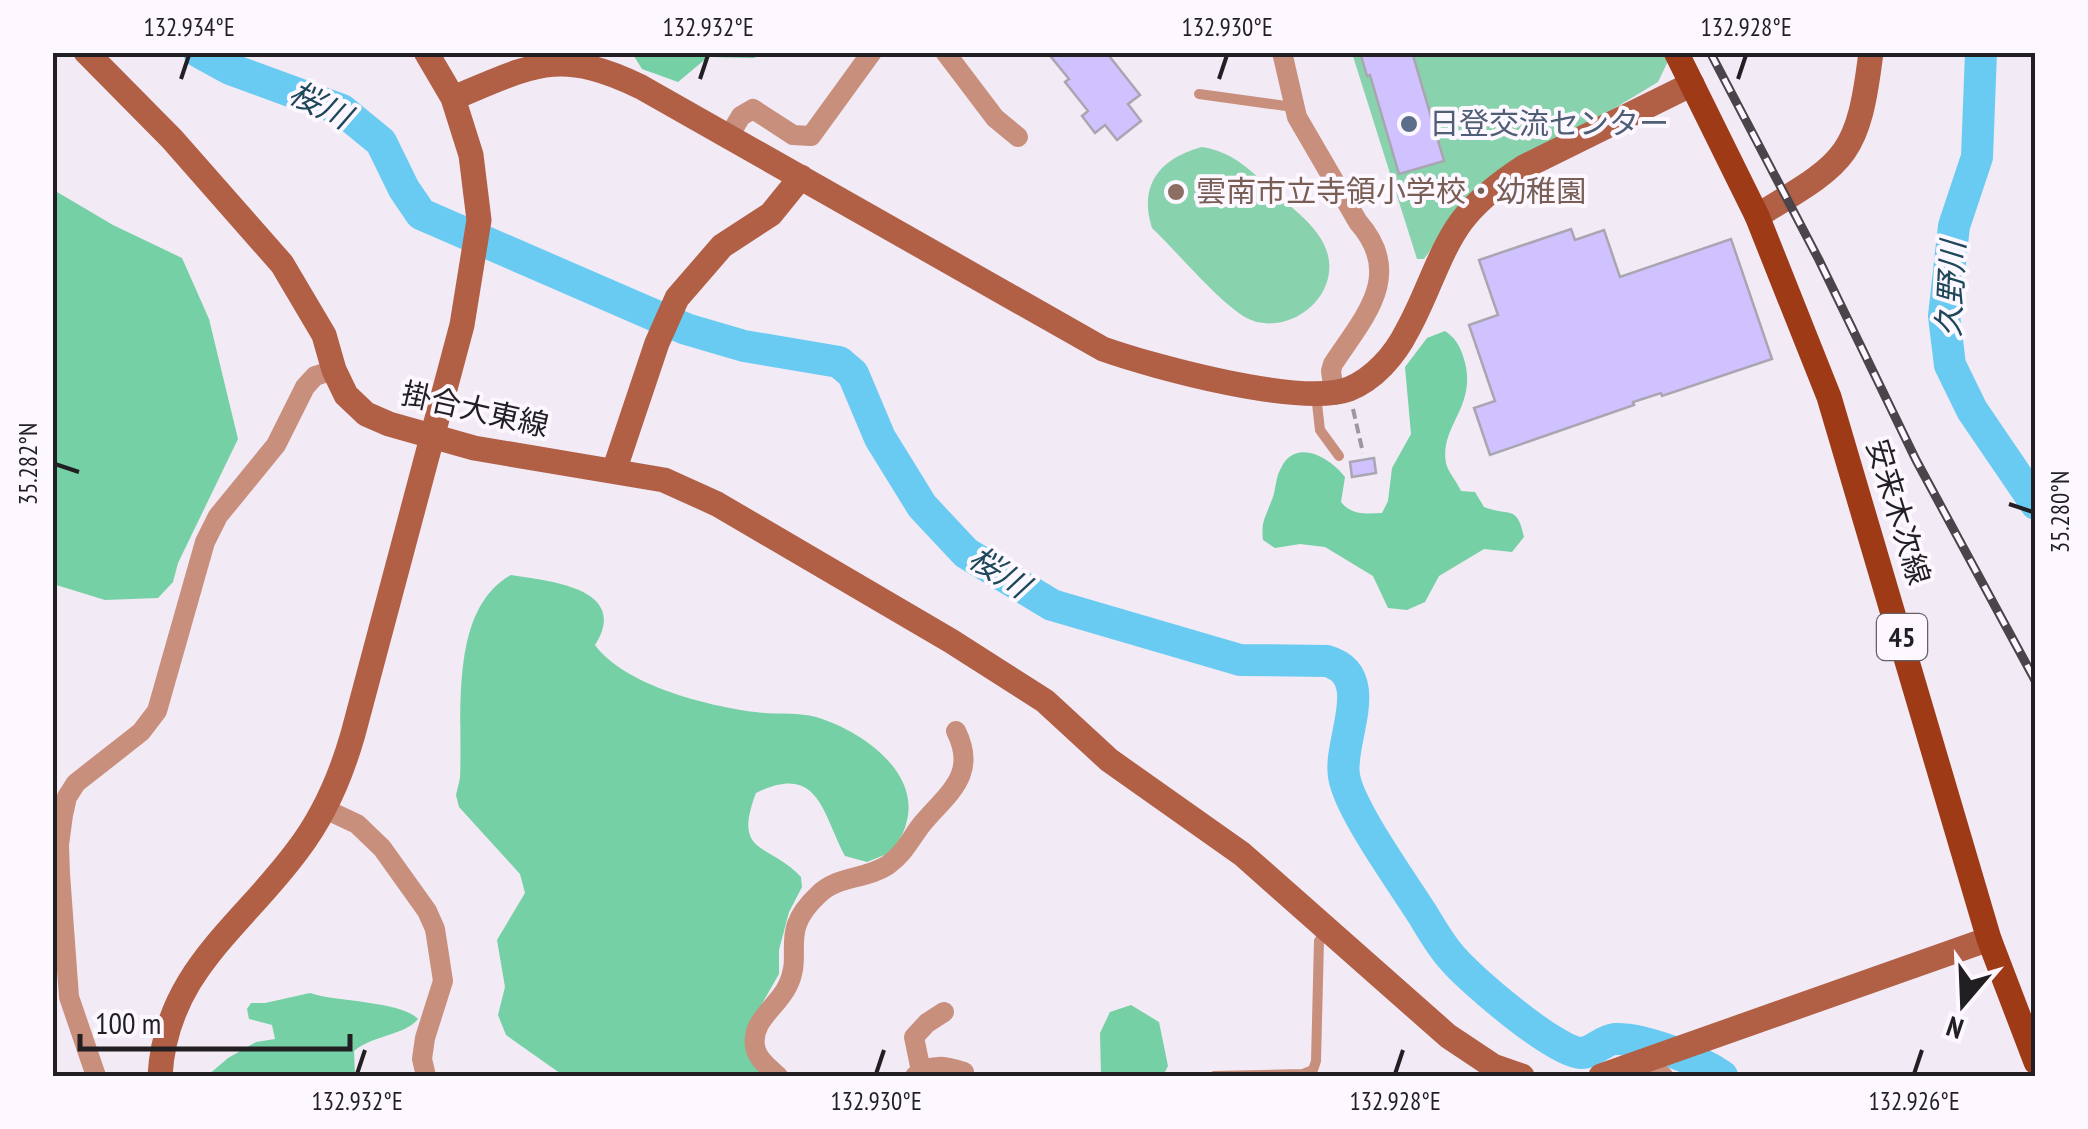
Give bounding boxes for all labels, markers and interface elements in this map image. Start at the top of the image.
text: 132.934°E [143,11,235,43]
text: 132.932°E [662,11,754,43]
text: 132.930°E [1181,11,1273,43]
text: 132.928°E [1700,11,1792,43]
water label: 桜川 [282,71,361,139]
place label: 日登交流センター [1429,103,1669,142]
marker: 日登交流センター [1398,113,1420,135]
place label: 雲南市立寺領小学校・幼稚園 [1196,171,1586,210]
marker: 雲南市立寺領小学校・幼稚園 [1165,181,1187,203]
water label: 久野川 [1927,237,1974,338]
street label: 掛合大東線 [398,373,553,444]
text: 35.282°N [12,423,44,505]
street label: 安来木次線 [1859,434,1940,589]
text: 35.280°N [2044,471,2076,553]
water label: 桜川 [961,536,1040,608]
road number: 45 [1877,614,1927,660]
north arrow [1913,954,2013,1054]
scale bar [80,989,350,1051]
text: 100 m [95,1003,161,1042]
text: N [1942,1008,1968,1048]
text: 132.932°E [311,1085,403,1117]
text: 132.930°E [830,1085,922,1117]
text: 132.928°E [1349,1085,1441,1117]
text: 132.926°E [1868,1085,1960,1117]

